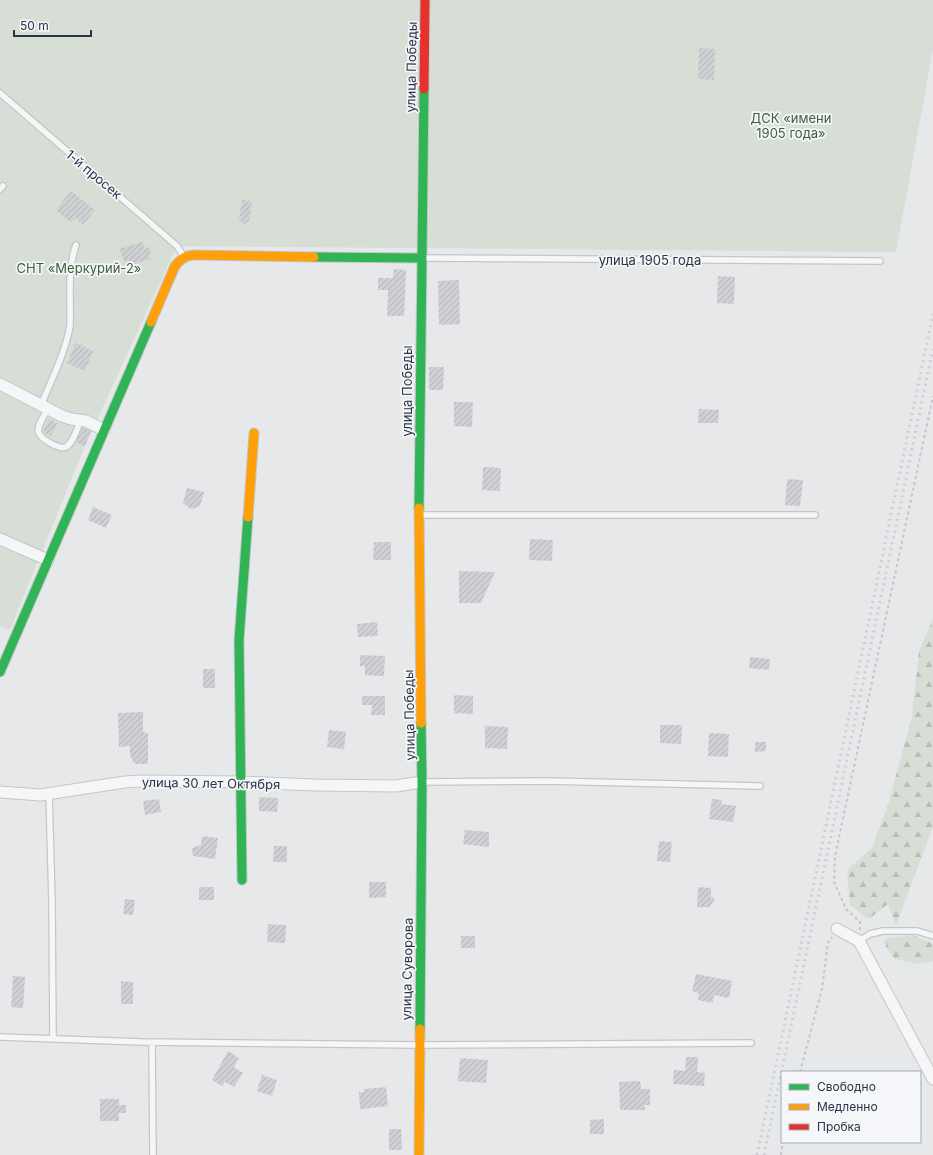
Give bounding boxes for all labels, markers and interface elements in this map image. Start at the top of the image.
scale bar [14,12,91,38]
text: 50 m [20,18,49,33]
street label: улица Победы [402,21,420,113]
park label: ДСК «имени 1905 года» [751,110,831,141]
street label: 1-й просек [63,146,125,202]
street label: улица 1905 года [599,252,701,268]
park label: СНТ «Меркурий-2» [17,260,141,276]
street label: улица Победы [399,345,415,437]
street label: улица Победы [400,669,418,761]
street label: улица 30 лет Октября [142,774,280,792]
street label: улица Суворова [398,917,416,1021]
legend [781,1071,921,1143]
text: Свободно [817,1079,876,1094]
text: Медленно [817,1099,878,1114]
text: Пробка [817,1119,861,1134]

